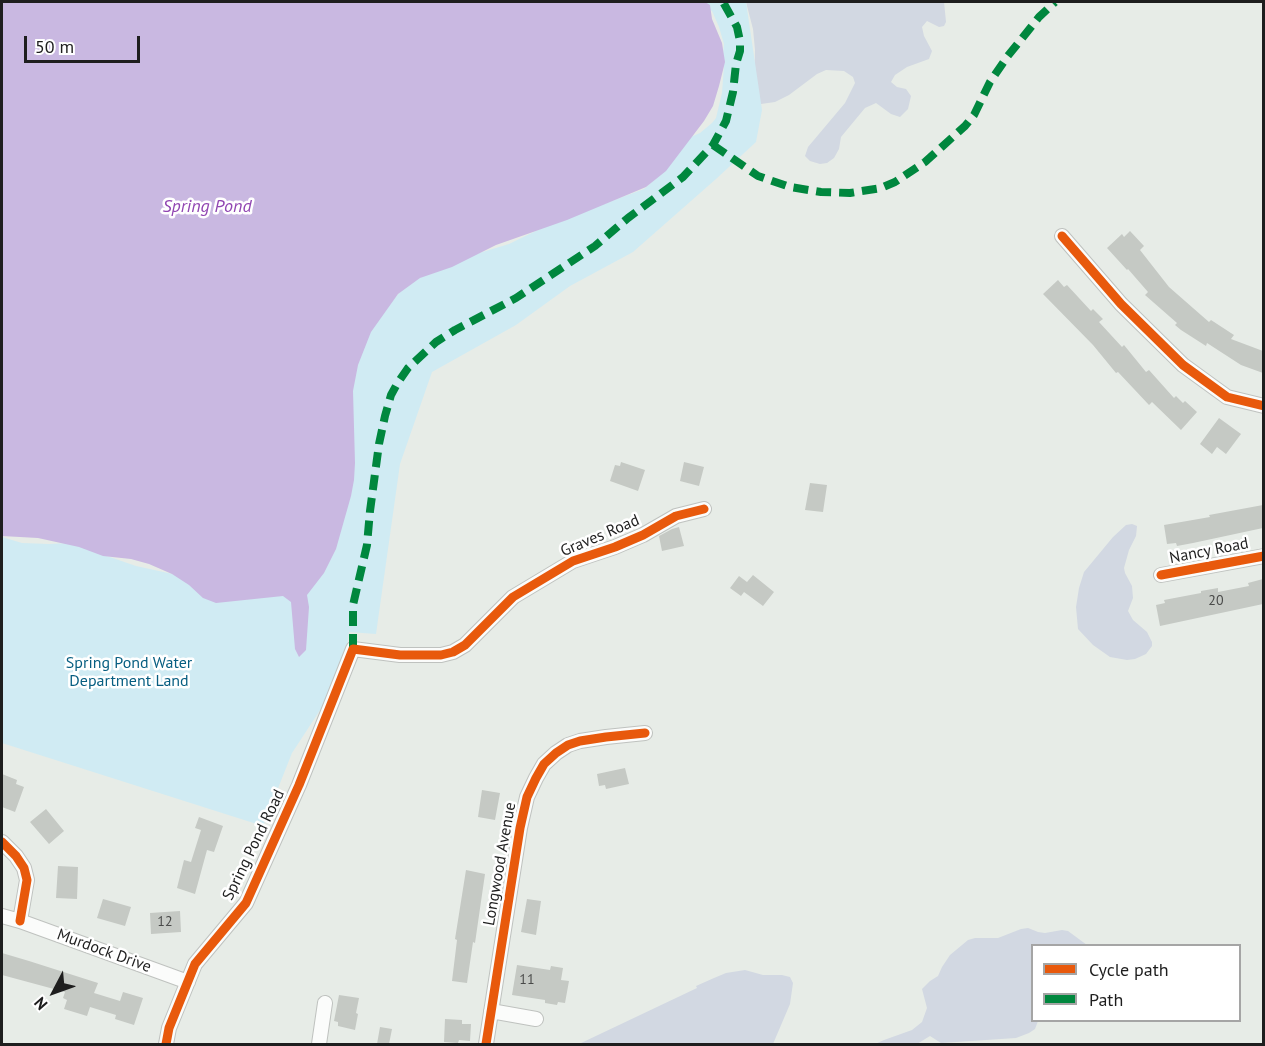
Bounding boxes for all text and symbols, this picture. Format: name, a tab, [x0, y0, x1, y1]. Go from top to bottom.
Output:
scale bar	[27, 24, 142, 62]
text: 50 m	[35, 35, 74, 58]
water label: Spring Pond	[162, 196, 252, 218]
street label: Graves Road	[558, 511, 642, 561]
street label: Nancy Road	[1168, 534, 1250, 568]
house number: 20	[1208, 593, 1224, 609]
park label: Spring Pond Water Department Land	[66, 653, 192, 691]
street label: Spring Pond Road	[219, 786, 289, 904]
street label: Longwood Avenue	[480, 801, 520, 927]
house number: 12	[157, 914, 173, 930]
street label: Murdock Drive	[54, 925, 154, 977]
legend	[1031, 944, 1241, 1022]
text: Cycle path	[1089, 958, 1169, 981]
north arrow	[24, 962, 84, 1022]
house number: 11	[519, 972, 535, 988]
text: Path	[1089, 988, 1123, 1011]
text: N	[29, 993, 51, 1014]

